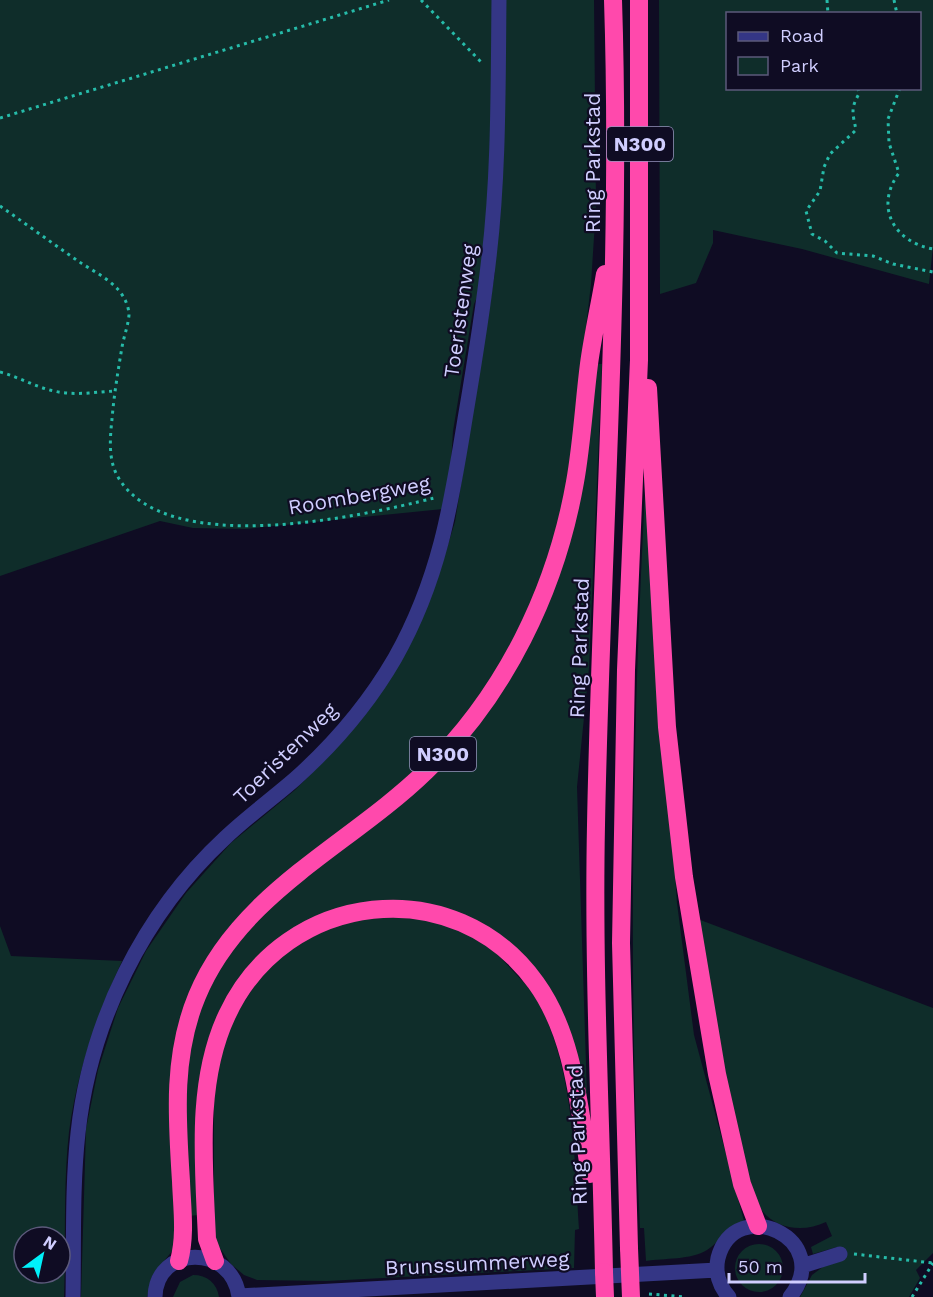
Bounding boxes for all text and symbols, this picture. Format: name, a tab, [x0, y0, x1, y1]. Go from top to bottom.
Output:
legend	[726, 12, 921, 90]
text: Road	[780, 25, 824, 46]
text: Park	[780, 55, 819, 76]
street label: Ring Parkstad	[580, 93, 605, 233]
road number: N300	[607, 127, 673, 161]
street label: Toeristenweg	[438, 242, 482, 379]
street label: Roombergweg	[286, 470, 433, 520]
street label: Ring Parkstad	[564, 577, 594, 719]
street label: Toeristenweg	[228, 697, 343, 809]
road number: N300	[410, 737, 476, 771]
street label: Ring Parkstad	[562, 1064, 592, 1206]
north arrow	[12, 1225, 72, 1285]
text: N	[40, 1232, 60, 1254]
street label: Brunssummerweg	[384, 1246, 571, 1280]
scale bar	[729, 1246, 866, 1284]
text: 50 m	[738, 1256, 783, 1277]

